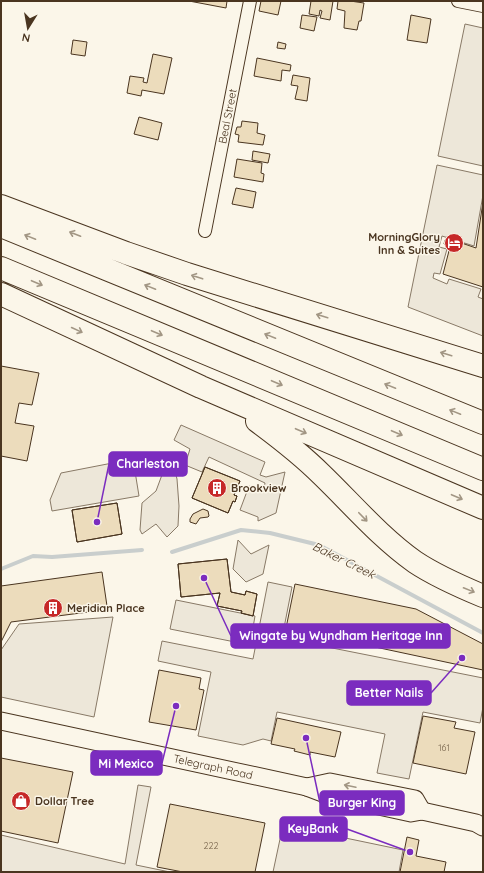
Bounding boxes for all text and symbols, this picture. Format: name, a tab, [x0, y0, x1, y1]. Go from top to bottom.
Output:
north arrow	[8, 8, 48, 48]
text: N	[21, 30, 31, 45]
street label: Beal Street	[215, 87, 240, 145]
one-way arrow	[69, 229, 81, 237]
place label: MorningGlory Inn & Suites	[368, 230, 440, 257]
hotel icon: MorningGlory Inn & Suites	[443, 232, 465, 254]
one-way arrow	[24, 233, 36, 241]
one-way arrow	[191, 273, 204, 280]
one-way arrow	[31, 280, 43, 287]
one-way arrow	[144, 283, 156, 290]
one-way arrow	[315, 312, 328, 319]
one-way arrow	[71, 327, 83, 334]
one-way arrow	[151, 330, 163, 337]
one-way arrow	[264, 332, 276, 340]
one-way arrow	[440, 350, 452, 358]
one-way arrow	[271, 380, 283, 387]
one-way arrow	[385, 382, 397, 389]
one-way arrow	[449, 408, 461, 416]
one-way arrow	[295, 428, 307, 435]
one-way arrow	[391, 429, 403, 437]
callout: Charleston	[109, 452, 187, 476]
text: Charleston	[117, 456, 179, 471]
building icon: Brookview	[206, 477, 228, 499]
place label: Brookview	[231, 481, 287, 495]
one-way arrow	[450, 494, 462, 501]
one-way arrow	[358, 512, 368, 522]
water label: Baker Creek	[310, 538, 379, 582]
one-way arrow	[463, 587, 475, 595]
building icon: Meridian Place	[42, 597, 64, 619]
place label: Meridian Place	[67, 601, 145, 615]
callout: Wingate by Wyndham Heritage Inn	[231, 624, 450, 648]
text: Wingate by Wyndham Heritage Inn	[239, 628, 443, 643]
callout: Better Nails	[347, 681, 431, 705]
text: Better Nails	[355, 685, 423, 700]
house number: 161	[438, 742, 450, 753]
callout: Mi Mexico	[91, 751, 162, 775]
street label: Telegraph Road	[172, 751, 254, 782]
text: Mi Mexico	[98, 756, 154, 771]
one-way arrow	[343, 781, 356, 789]
shop icon: Dollar Tree	[10, 790, 32, 812]
callout: Burger King	[320, 791, 404, 815]
place label: Dollar Tree	[35, 794, 95, 808]
text: Burger King	[328, 795, 396, 810]
callout: KeyBank	[280, 817, 347, 841]
text: KeyBank	[287, 821, 339, 836]
house number: 222	[204, 840, 218, 851]

